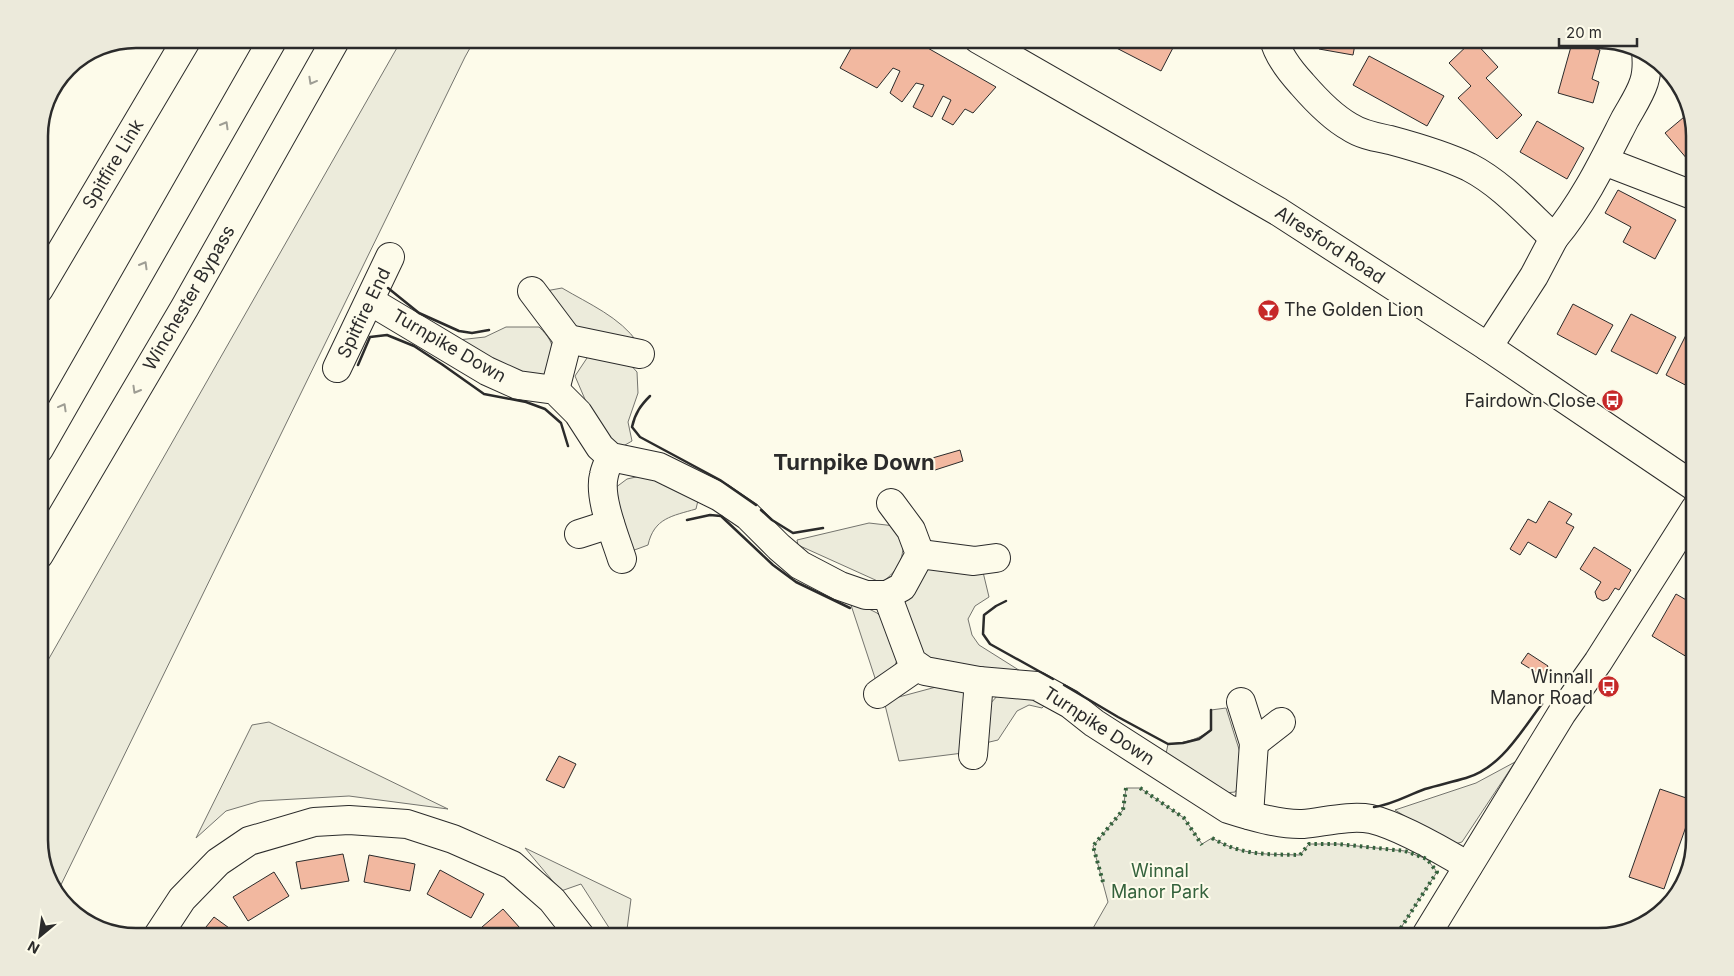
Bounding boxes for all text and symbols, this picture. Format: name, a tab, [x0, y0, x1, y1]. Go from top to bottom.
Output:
scale bar	[1559, 15, 1636, 47]
text: 20 m	[1566, 23, 1602, 42]
one-way arrow	[308, 76, 318, 85]
street label: Spitfire Link	[78, 115, 148, 212]
one-way arrow	[218, 121, 228, 130]
street label: Alresford Road	[1272, 201, 1389, 288]
street label: Winchester Bypass	[138, 222, 239, 374]
one-way arrow	[137, 262, 147, 271]
street label: Spitfire End	[333, 264, 394, 361]
bar icon: The Golden Lion	[1256, 298, 1280, 322]
place label: The Golden Lion	[1284, 299, 1424, 320]
street label: Turnpike Down	[389, 305, 510, 387]
one-way arrow	[133, 384, 143, 393]
bus stop icon: Fairdown Close	[1600, 389, 1624, 413]
place label: Fairdown Close	[1465, 390, 1596, 411]
one-way arrow	[57, 403, 67, 412]
district label: Turnpike Down	[773, 449, 935, 475]
place label: Winnall Manor Road	[1490, 666, 1593, 708]
bus stop icon: Winnall Manor Road	[1597, 675, 1621, 699]
street label: Turnpike Down	[1040, 682, 1159, 769]
park label: Winnal Manor Park	[1111, 860, 1209, 902]
north arrow	[15, 911, 65, 961]
text: N	[25, 938, 42, 958]

